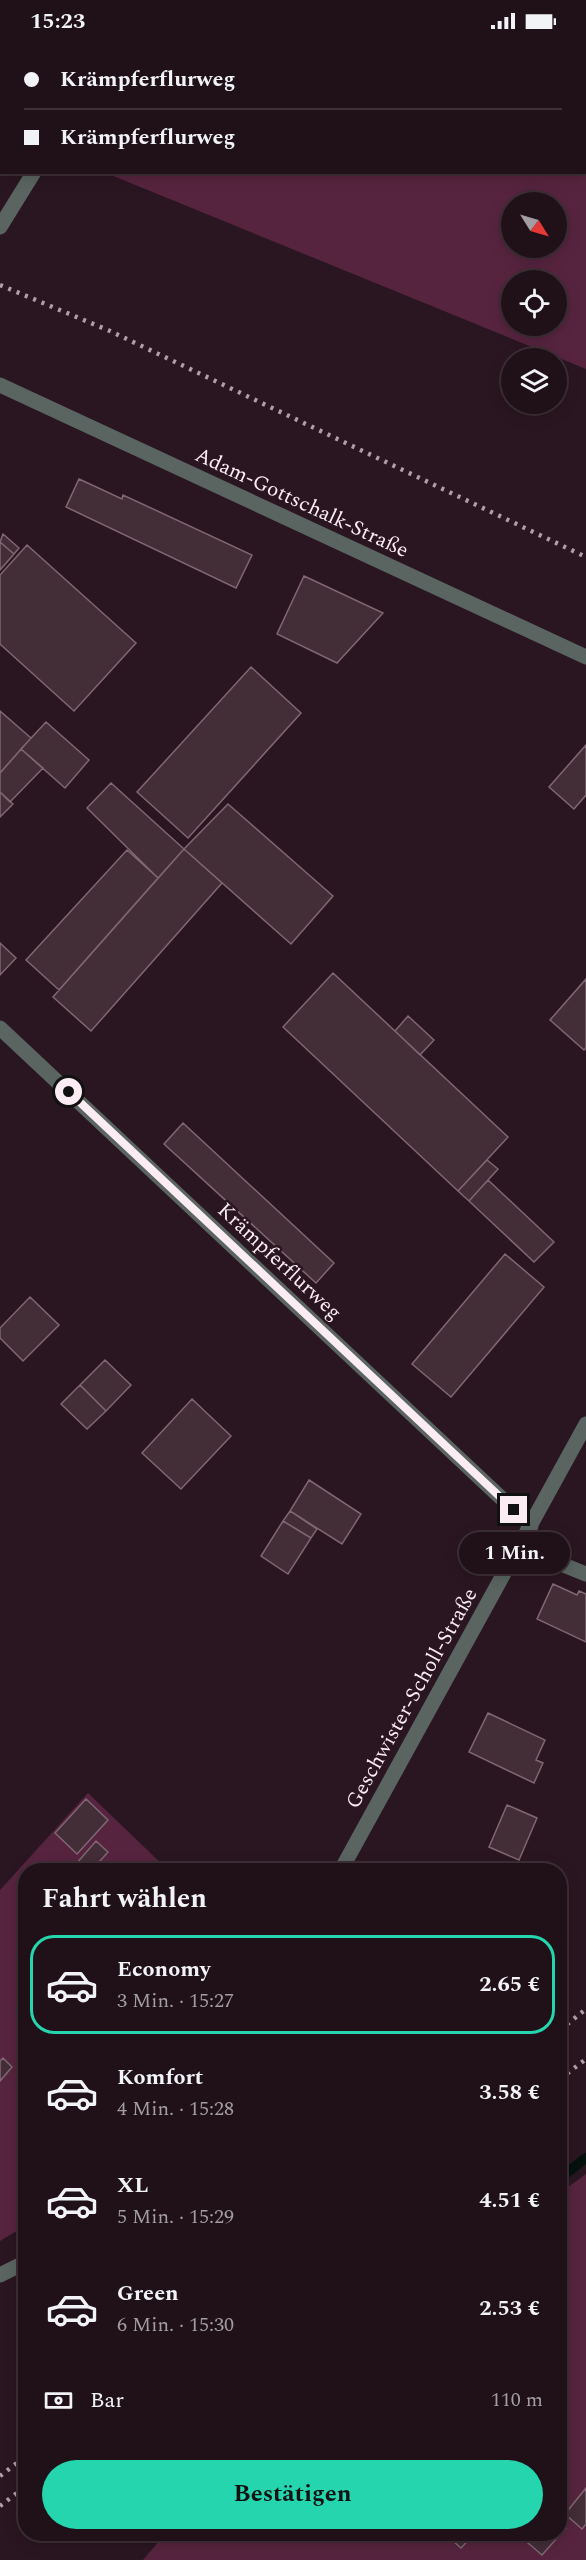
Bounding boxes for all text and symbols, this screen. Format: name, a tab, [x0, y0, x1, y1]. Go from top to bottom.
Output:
text: 15:23	[30, 5, 85, 38]
text: Krämpferflurweg	[60, 63, 235, 96]
text: Krämpferflurweg	[60, 121, 235, 154]
north arrow	[501, 192, 567, 258]
map controls	[501, 192, 567, 414]
button: locate	[501, 270, 567, 336]
button: layers	[501, 348, 567, 414]
street label: Adam-Gottschalk-Straße	[189, 439, 414, 567]
route start	[55, 1078, 82, 1105]
street label: Krämpferflurweg	[210, 1195, 349, 1328]
route end	[500, 1496, 527, 1523]
callout: 1 Min.	[458, 1531, 570, 1573]
text: 1 Min.	[484, 1538, 545, 1568]
street label: Geschwister-Scholl-Straße	[338, 1582, 486, 1815]
text: Fahrt wählen	[42, 1878, 207, 1920]
text: Economy	[117, 1953, 210, 1986]
icon: car	[45, 1958, 99, 2012]
text: 2.65 €	[479, 1968, 540, 2001]
text: 3 Min. · 15:27	[117, 1986, 234, 2016]
text: Komfort	[117, 2061, 203, 2094]
icon: car	[45, 2066, 99, 2120]
text: 3.58 €	[479, 2076, 540, 2109]
text: 4 Min. · 15:28	[117, 2094, 234, 2124]
text: XL	[117, 2169, 148, 2202]
icon: car	[45, 2174, 99, 2228]
text: 4.51 €	[479, 2184, 540, 2217]
text: 5 Min. · 15:29	[117, 2202, 234, 2232]
text: Green	[117, 2277, 179, 2310]
icon: car	[45, 2282, 99, 2336]
text: 2.53 €	[479, 2292, 540, 2325]
text: 6 Min. · 15:30	[117, 2310, 234, 2340]
icon: cash	[42, 2384, 75, 2417]
text: Bar	[90, 2384, 124, 2417]
text: 110 m	[491, 2385, 543, 2415]
button: Bestätigen	[42, 2460, 543, 2529]

